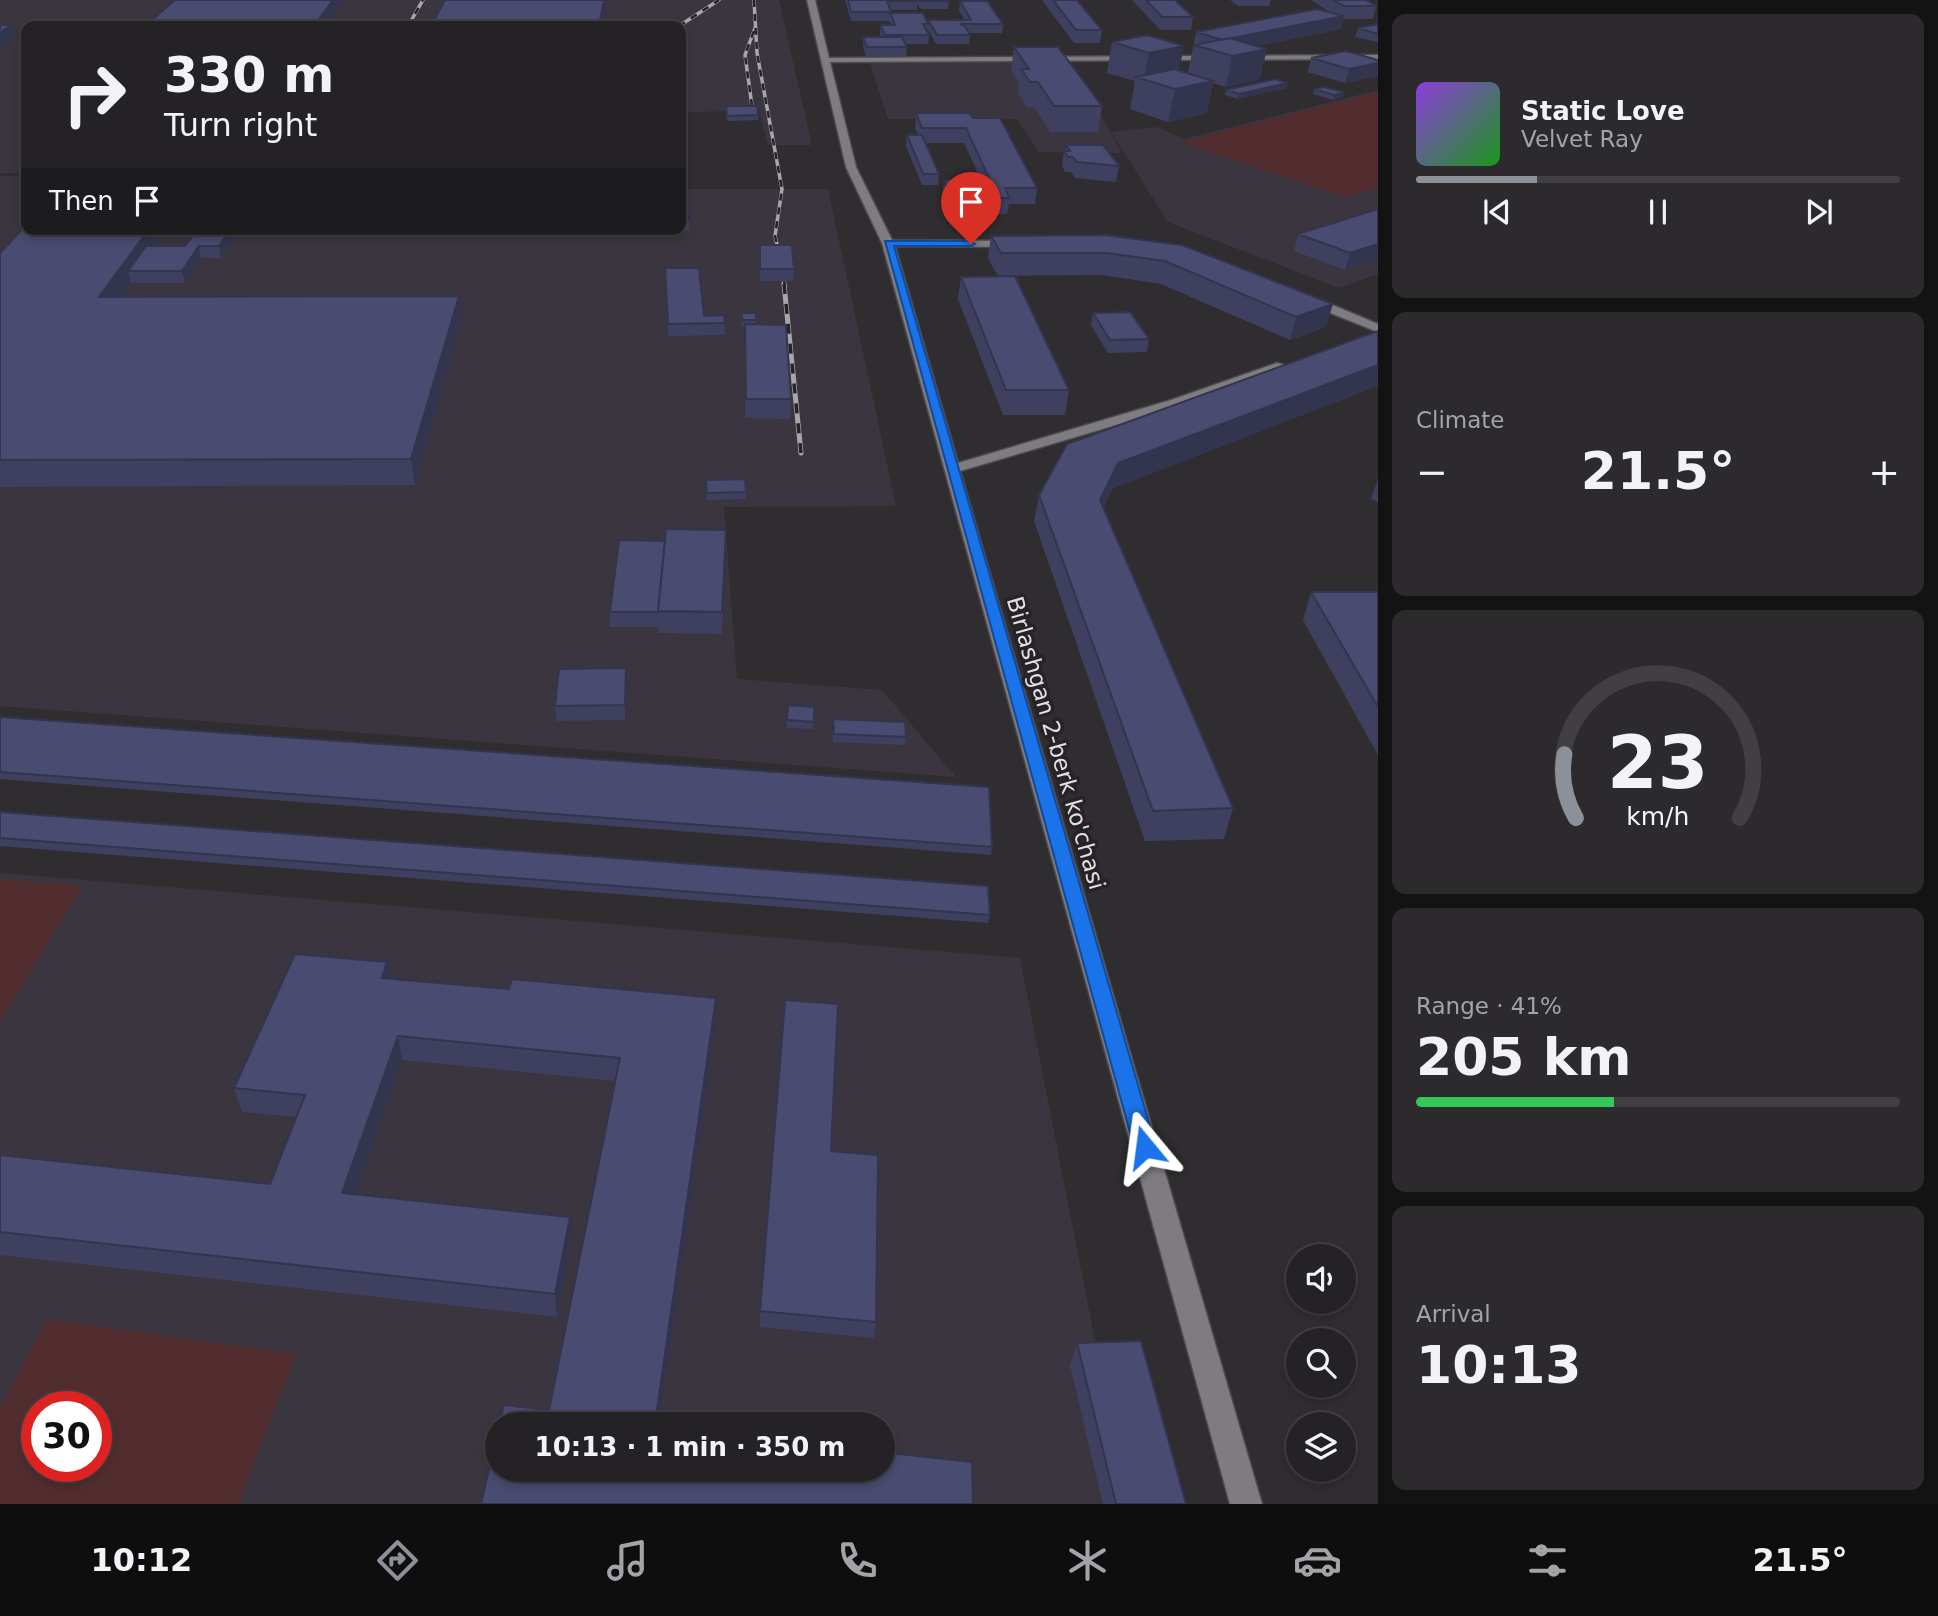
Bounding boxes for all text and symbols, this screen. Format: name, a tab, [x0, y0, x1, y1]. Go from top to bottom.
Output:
text: 330 m	[164, 47, 334, 104]
icon: right	[49, 49, 140, 140]
text: Static Love	[1521, 96, 1685, 126]
text: Turn right	[164, 106, 317, 144]
text: Velvet Ray	[1521, 126, 1643, 152]
pin	[941, 172, 1001, 244]
icon: arrive	[128, 182, 166, 220]
icon: arrive	[952, 183, 990, 221]
text: Then	[49, 186, 114, 216]
icon: previous	[1478, 193, 1516, 231]
icon: pause	[1639, 193, 1677, 231]
icon: next	[1800, 193, 1838, 231]
text: Climate	[1416, 407, 1505, 433]
text: 21.5°	[1581, 441, 1735, 501]
text: −	[1416, 450, 1448, 494]
text: +	[1868, 450, 1900, 494]
street label: Birlashgan 2-berk ko'chasi	[1002, 593, 1110, 893]
text: 23	[1607, 720, 1709, 805]
text: km/h	[1626, 802, 1690, 831]
text: Range · 41%	[1416, 993, 1562, 1019]
text: 205 km	[1416, 1027, 1631, 1087]
position arrow	[1108, 1110, 1182, 1184]
map controls	[1286, 1244, 1356, 1482]
button: sound	[1286, 1244, 1356, 1314]
text: Arrival	[1416, 1301, 1491, 1327]
button: search	[1286, 1328, 1356, 1398]
text: 10:13	[1416, 1335, 1582, 1395]
speed limit sign: 30	[21, 1391, 112, 1482]
button: layers	[1286, 1412, 1356, 1482]
text: 10:13 · 1 min · 350 m	[535, 1432, 845, 1462]
icon: directions	[373, 1536, 422, 1585]
icon: music	[603, 1536, 652, 1585]
icon: phone	[833, 1536, 882, 1585]
icon: climate	[1063, 1536, 1112, 1585]
icon: car	[1293, 1536, 1342, 1585]
icon: filters	[1523, 1536, 1572, 1585]
text: 10:12	[90, 1541, 192, 1579]
text: 21.5°	[1753, 1541, 1847, 1579]

